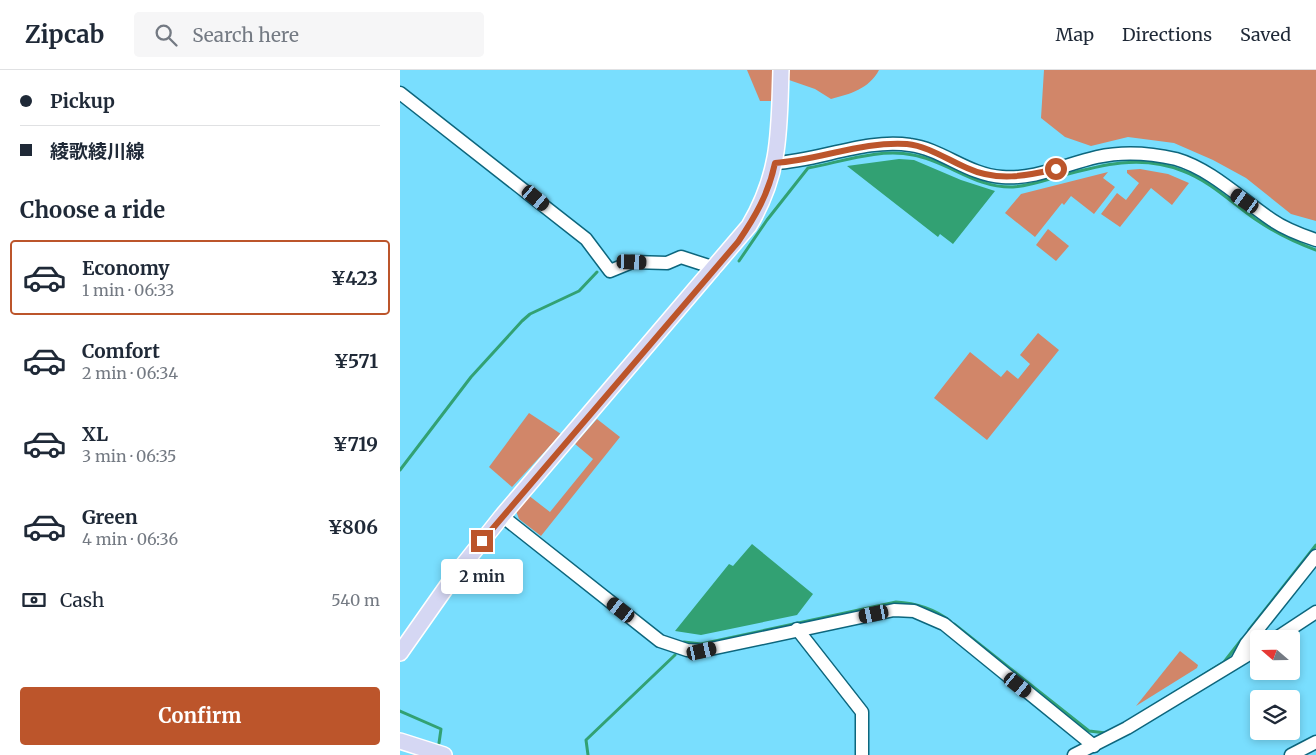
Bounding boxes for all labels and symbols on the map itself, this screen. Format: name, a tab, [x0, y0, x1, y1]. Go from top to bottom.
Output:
route start	[1045, 158, 1067, 180]
car	[519, 183, 552, 213]
car	[1228, 186, 1261, 216]
car	[616, 254, 647, 270]
route end	[471, 530, 493, 552]
callout: 2 min	[441, 558, 523, 594]
car	[604, 595, 637, 625]
car	[857, 604, 890, 624]
north arrow	[1250, 630, 1300, 680]
car	[685, 640, 718, 662]
car	[1001, 670, 1034, 700]

